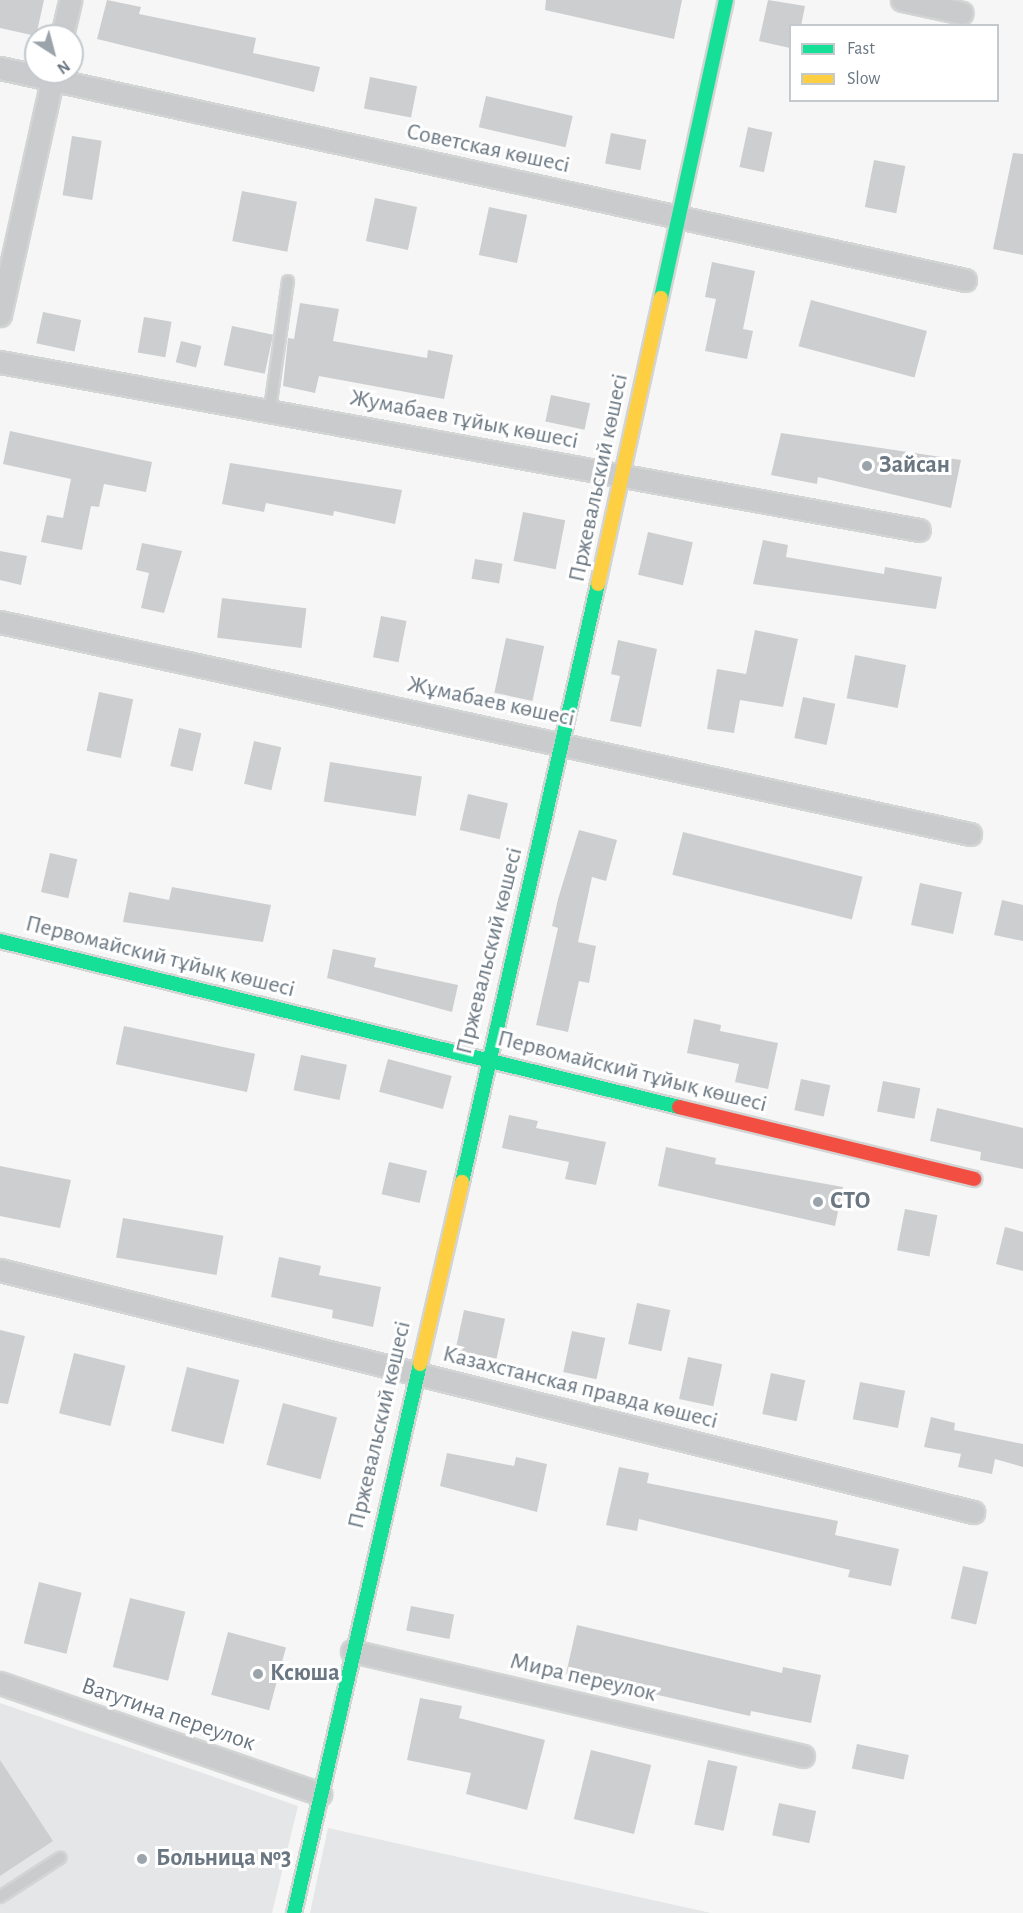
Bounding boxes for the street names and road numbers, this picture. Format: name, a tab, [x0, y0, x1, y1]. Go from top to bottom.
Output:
street label: Советская көшесі	[404, 118, 572, 180]
street label: Пржевальский көшесі	[563, 371, 635, 585]
street label: Жумабаев тұйық көшесі	[347, 384, 581, 456]
street label: Жұмабаев көшесі	[405, 670, 577, 734]
street label: Пржевальский көшесі	[450, 844, 530, 1058]
street label: Первомайский тұйық көшесі	[22, 910, 298, 1004]
street label: Первомайский тұйық көшесі	[494, 1025, 770, 1119]
street label: Пржевальский көшесі	[342, 1318, 418, 1532]
street label: Казахстанская правда көшесі	[439, 1340, 721, 1436]
street label: Мира переулок	[507, 1647, 659, 1709]
street label: Ватутина переулок	[77, 1672, 259, 1758]

